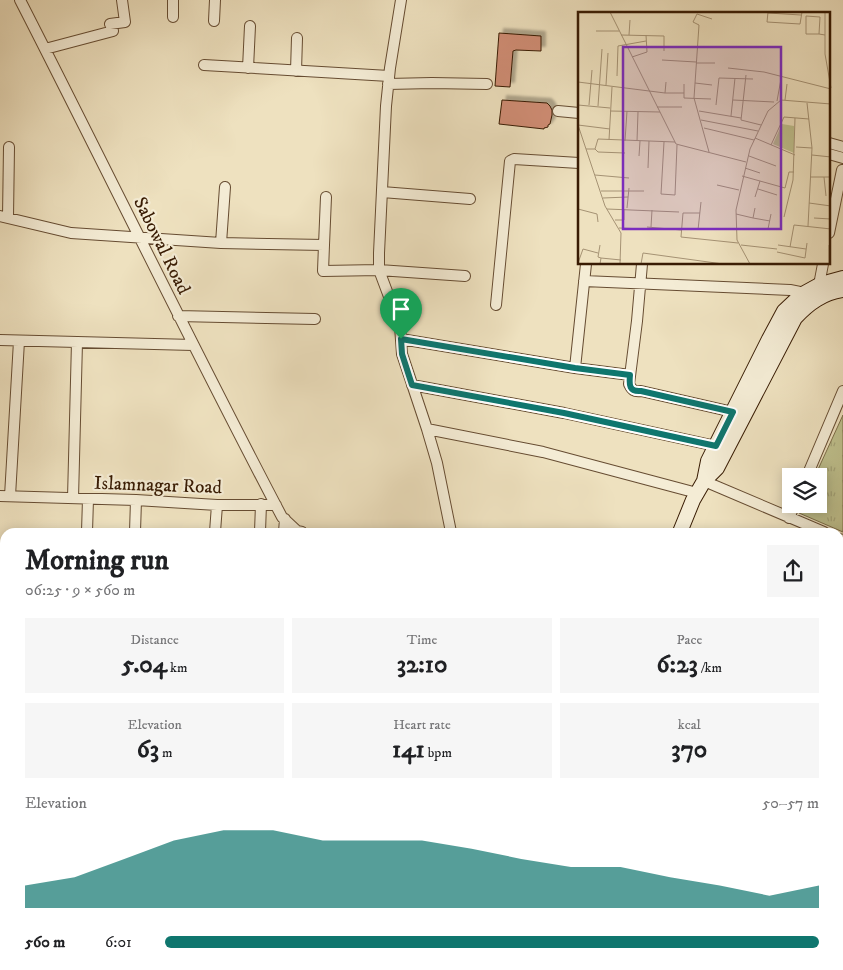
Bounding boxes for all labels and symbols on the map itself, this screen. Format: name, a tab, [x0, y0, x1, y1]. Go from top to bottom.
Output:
inset map	[578, 12, 830, 265]
street label: Sabowal Road	[128, 193, 195, 299]
pin	[380, 288, 422, 339]
street label: Islamnagar Road	[94, 472, 223, 499]

